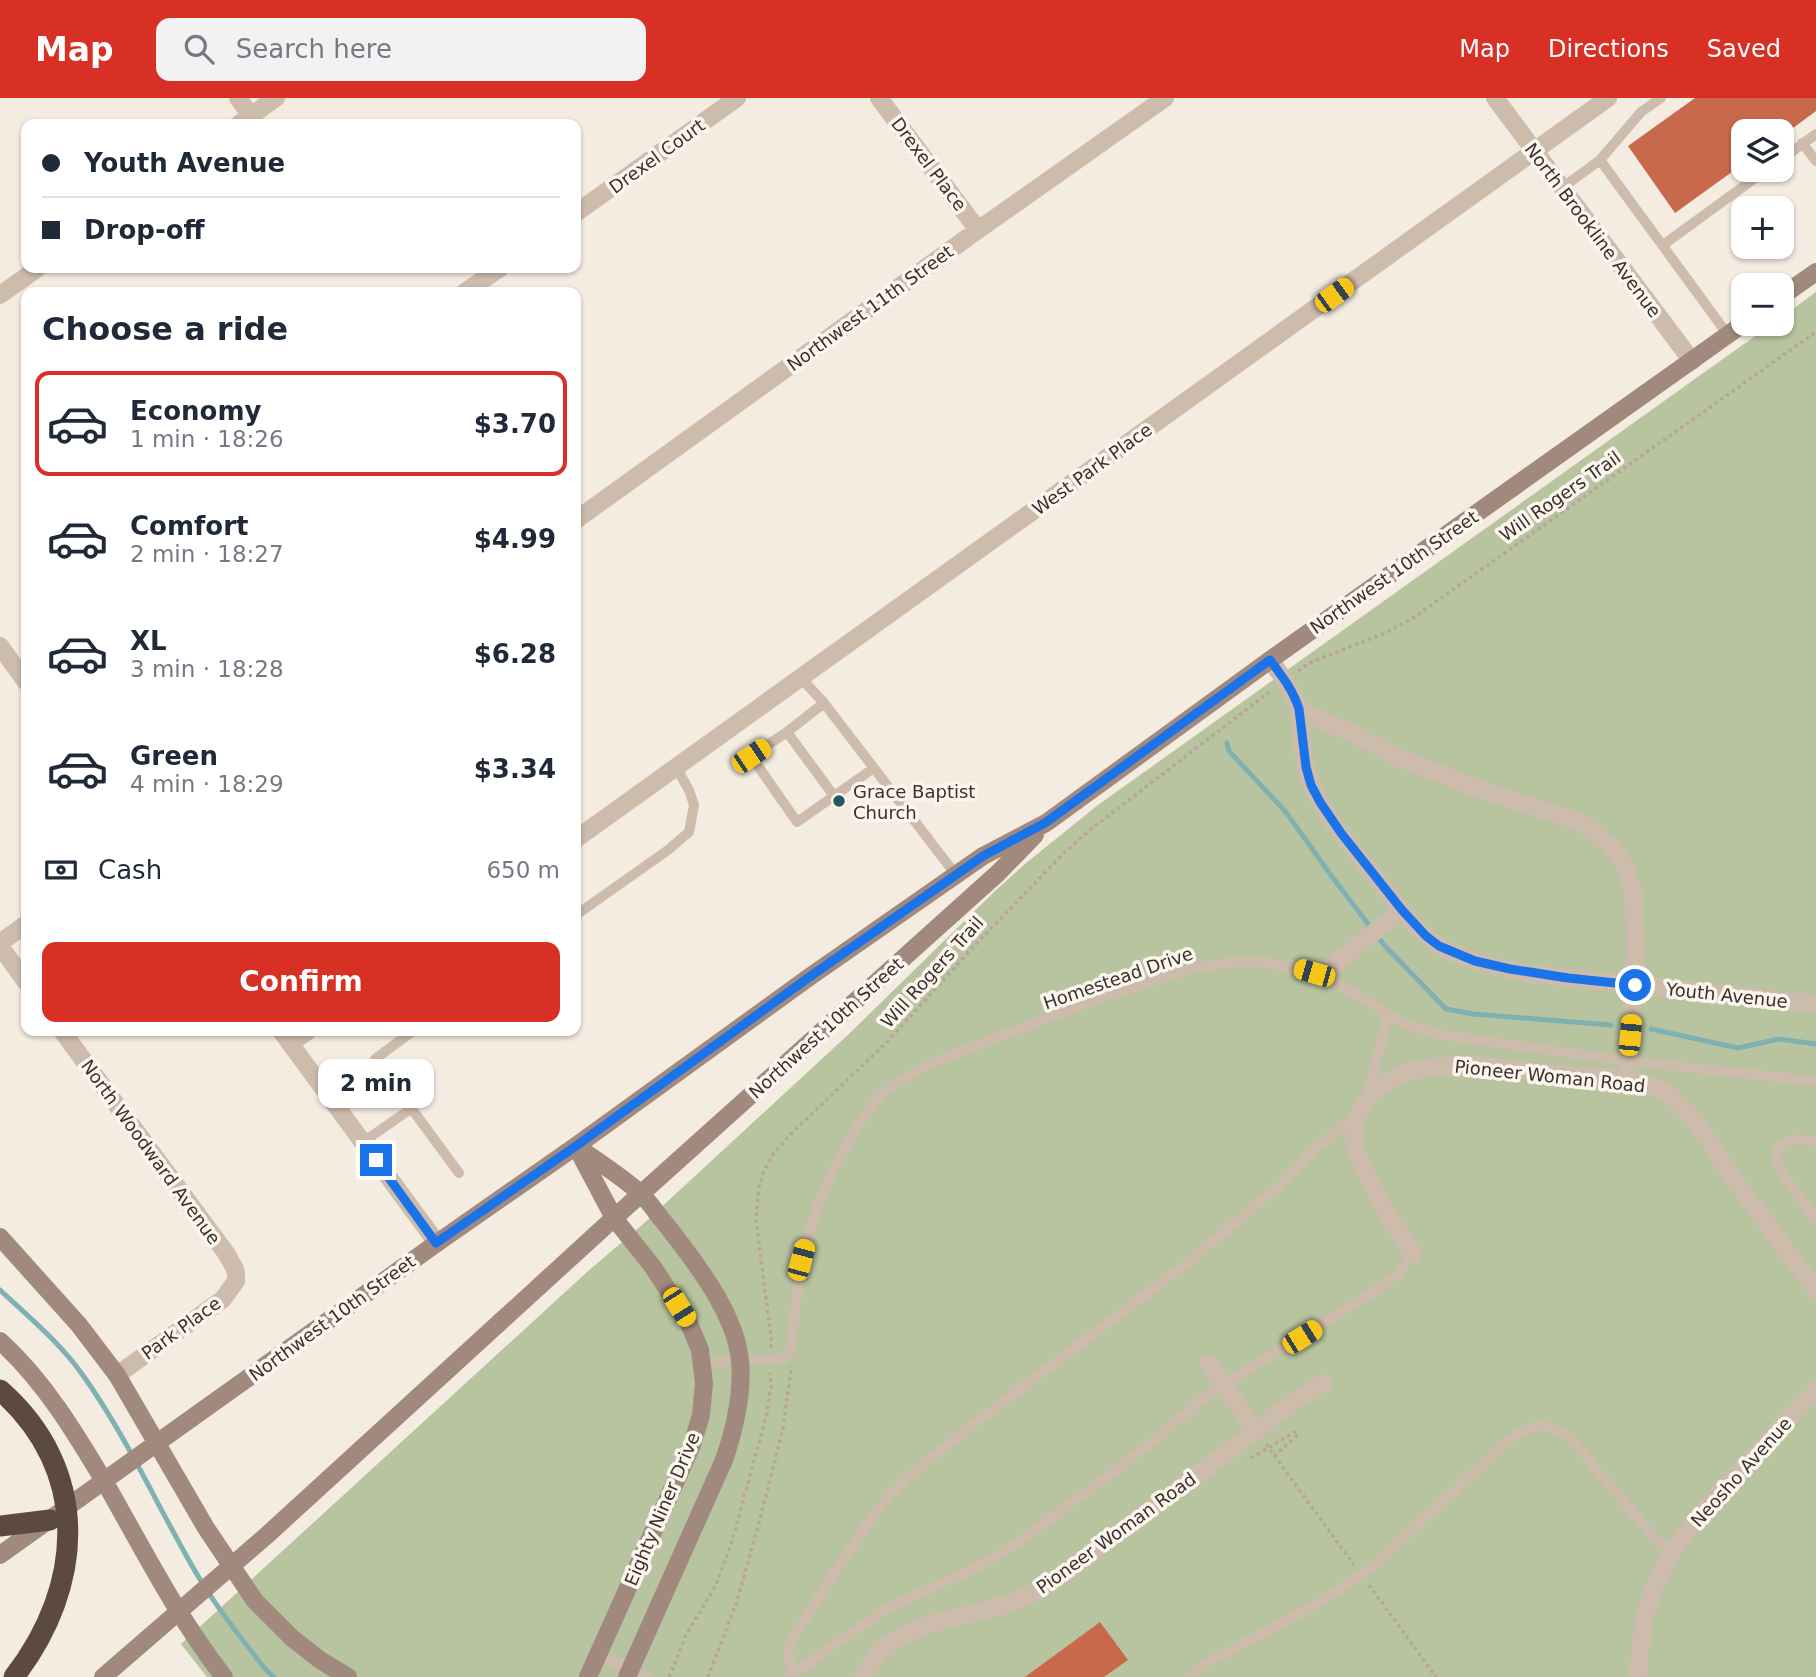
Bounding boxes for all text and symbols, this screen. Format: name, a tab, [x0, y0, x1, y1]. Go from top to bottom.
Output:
search box	[156, 18, 646, 81]
text: Map	[35, 30, 114, 69]
icon: search	[180, 30, 218, 68]
text: Search here	[236, 34, 392, 64]
text: Map	[1459, 35, 1510, 63]
text: Directions	[1548, 35, 1669, 63]
text: Saved	[1707, 35, 1781, 63]
street label: Drexel Place	[887, 113, 971, 215]
street label: Drexel Court	[605, 114, 709, 198]
map controls	[1731, 119, 1794, 336]
button: layers	[1731, 119, 1794, 182]
street label: North Brookline Avenue	[1521, 139, 1665, 321]
text: Youth Avenue	[84, 148, 285, 178]
button: +	[1731, 196, 1794, 259]
text: Drop-off	[84, 215, 205, 245]
street label: Northwest 11th Street	[783, 241, 957, 375]
button: −	[1731, 273, 1794, 336]
car	[1311, 274, 1358, 316]
text: Choose a ride	[42, 310, 288, 348]
icon: car	[46, 392, 109, 455]
text: Economy	[130, 396, 261, 426]
text: $3.70	[474, 409, 556, 439]
street label: West Park Place	[1028, 419, 1156, 519]
text: 1 min · 18:26	[130, 426, 284, 452]
street label: Will Rogers Trail	[1496, 446, 1624, 546]
street label: Northwest 10th Street	[1306, 506, 1482, 638]
icon: car	[46, 507, 109, 570]
text: Comfort	[130, 511, 248, 541]
text: $4.99	[474, 524, 556, 554]
text: 2 min · 18:27	[130, 541, 284, 567]
icon: car	[46, 622, 109, 685]
text: XL	[130, 626, 167, 656]
text: $6.28	[474, 639, 556, 669]
text: 3 min · 18:28	[130, 656, 284, 682]
car	[728, 736, 775, 776]
icon: car	[46, 737, 109, 800]
text: Green	[130, 741, 218, 771]
text: $3.34	[474, 754, 556, 784]
text: 4 min · 18:29	[130, 771, 284, 797]
place label: Grace Baptist Church	[853, 781, 975, 823]
marker: Grace Baptist Church	[831, 793, 847, 809]
icon: cash	[42, 851, 80, 889]
text: Cash	[98, 855, 162, 885]
text: 650 m	[486, 857, 560, 883]
street label: Will Rogers Trail	[876, 912, 988, 1032]
button: Confirm	[42, 942, 560, 1022]
street label: Homestead Drive	[1040, 943, 1196, 1013]
street label: Northwest 10th Street	[745, 953, 907, 1103]
car	[1291, 957, 1338, 989]
route start	[1619, 969, 1651, 1001]
street label: Youth Avenue	[1664, 978, 1789, 1012]
car	[1618, 1013, 1643, 1057]
street label: North Woodward Avenue	[77, 1056, 225, 1248]
street label: Pioneer Woman Road	[1454, 1056, 1646, 1096]
callout: 2 min	[318, 1058, 434, 1108]
text: 2 min	[340, 1070, 412, 1096]
route end	[360, 1144, 392, 1176]
car	[786, 1237, 817, 1283]
street label: Northwest 10th Street	[245, 1251, 419, 1385]
car	[659, 1284, 700, 1330]
street label: Park Place	[137, 1292, 225, 1364]
car	[1279, 1317, 1326, 1357]
street label: Neosho Avenue	[1686, 1413, 1796, 1531]
street label: Eighty Niner Drive	[620, 1429, 704, 1589]
street label: Pioneer Woman Road	[1032, 1468, 1200, 1598]

